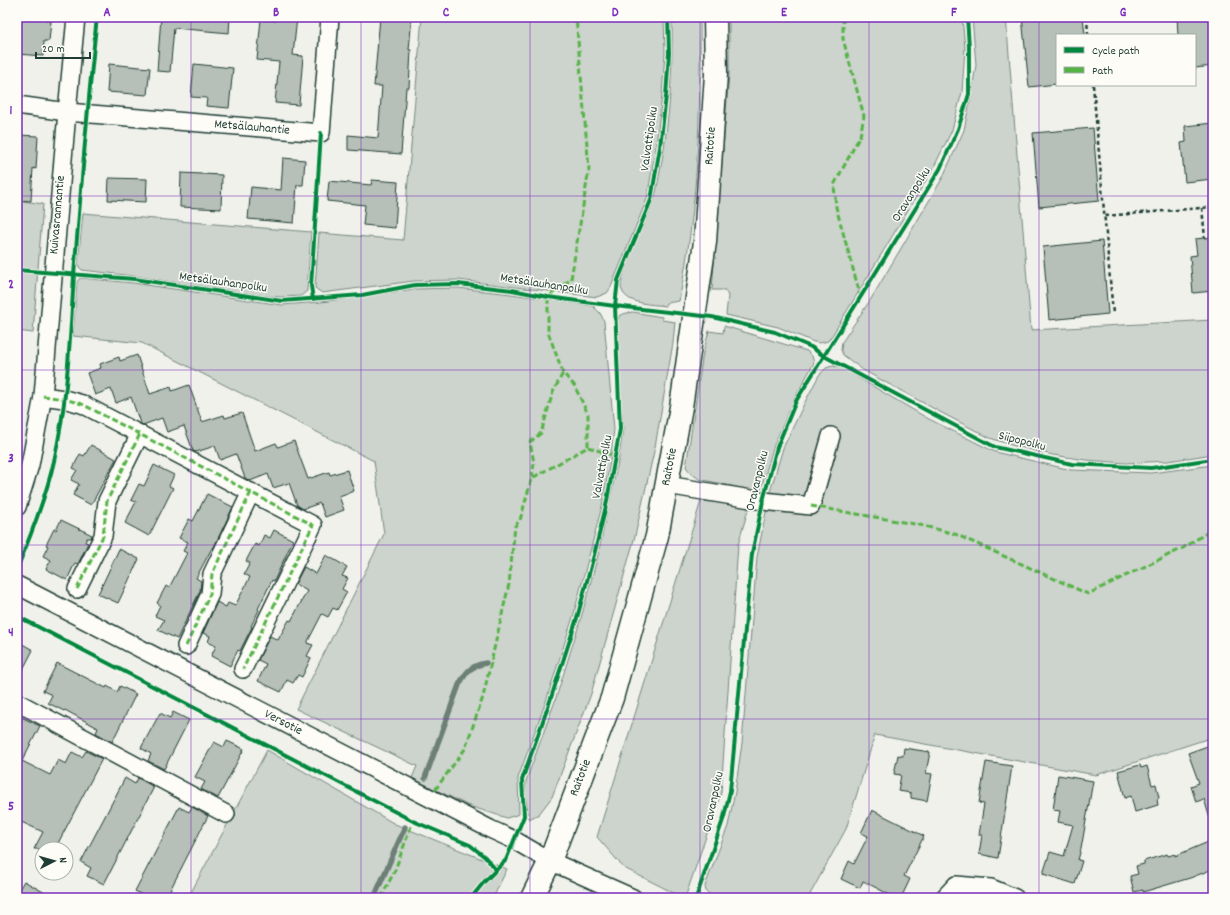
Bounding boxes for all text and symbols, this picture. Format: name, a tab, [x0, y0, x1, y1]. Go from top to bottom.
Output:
text: A	[103, 4, 111, 23]
text: B	[273, 4, 279, 23]
text: C	[443, 4, 450, 23]
text: D	[612, 4, 619, 23]
text: E	[781, 4, 788, 23]
text: F	[951, 4, 957, 23]
text: G	[1120, 4, 1127, 23]
scale bar	[36, 34, 90, 60]
legend	[1056, 34, 1196, 86]
text: 20 m	[42, 41, 65, 58]
text: Cycle path	[1092, 43, 1140, 60]
text: Path	[1092, 63, 1113, 80]
text: 1	[10, 102, 13, 121]
street label: Valvattipolku	[636, 106, 664, 172]
street label: Metsälauhantie	[213, 115, 291, 141]
street label: Raitotie	[700, 126, 722, 166]
street label: Oravanpolku	[888, 164, 936, 226]
street label: Kuivasrannantie	[45, 175, 71, 255]
street label: Metsälauhanpolku	[178, 267, 268, 299]
street label: Metsälauhanpolku	[499, 269, 589, 301]
text: 2	[8, 276, 14, 295]
street label: Siipopolku	[996, 427, 1048, 457]
street label: Valvattipolku	[587, 433, 619, 501]
street label: Raitotie	[657, 446, 683, 488]
street label: Oravanpolku	[741, 449, 775, 513]
text: 3	[8, 450, 14, 469]
text: 4	[8, 624, 14, 643]
street label: Versotie	[260, 705, 306, 741]
street label: Raitotie	[565, 756, 597, 799]
street label: Oravanpolku	[698, 770, 730, 834]
text: 5	[8, 798, 14, 817]
north arrow	[34, 841, 74, 881]
text: N	[54, 857, 70, 864]

